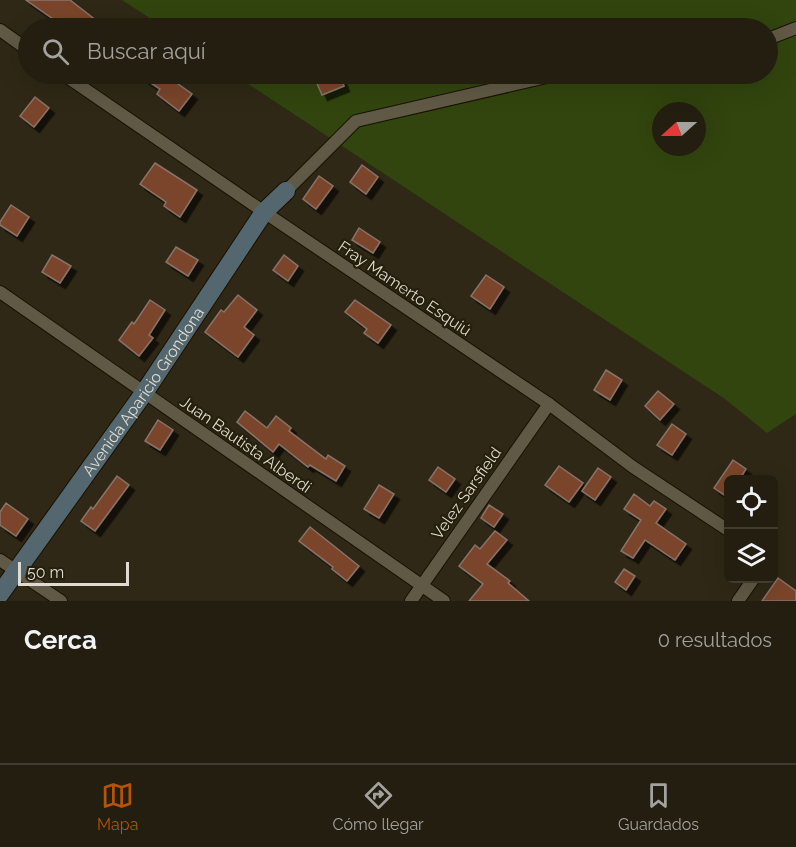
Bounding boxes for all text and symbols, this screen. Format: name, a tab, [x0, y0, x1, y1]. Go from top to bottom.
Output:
search box	[18, 18, 778, 84]
icon: search	[39, 35, 72, 68]
text: Buscar aquí	[87, 38, 206, 64]
north arrow	[652, 102, 706, 156]
street label: Fray Mamerto Esquiú	[335, 237, 475, 340]
street label: Avenida Aparicio Grondona	[79, 304, 208, 480]
street label: Juan Bautista Alberdi	[177, 392, 315, 497]
street label: Velez Sarsfield	[428, 443, 505, 543]
map controls	[724, 475, 778, 583]
button: locate	[724, 475, 778, 529]
button: layers	[724, 529, 778, 583]
scale bar	[18, 559, 129, 586]
text: 50 m	[27, 563, 64, 582]
text: Cerca	[24, 625, 97, 655]
text: 0 resultados	[658, 628, 772, 652]
tab: Mapa	[97, 779, 138, 834]
tab: Cómo llegar	[333, 779, 424, 834]
tab: Guardados	[618, 779, 699, 834]

